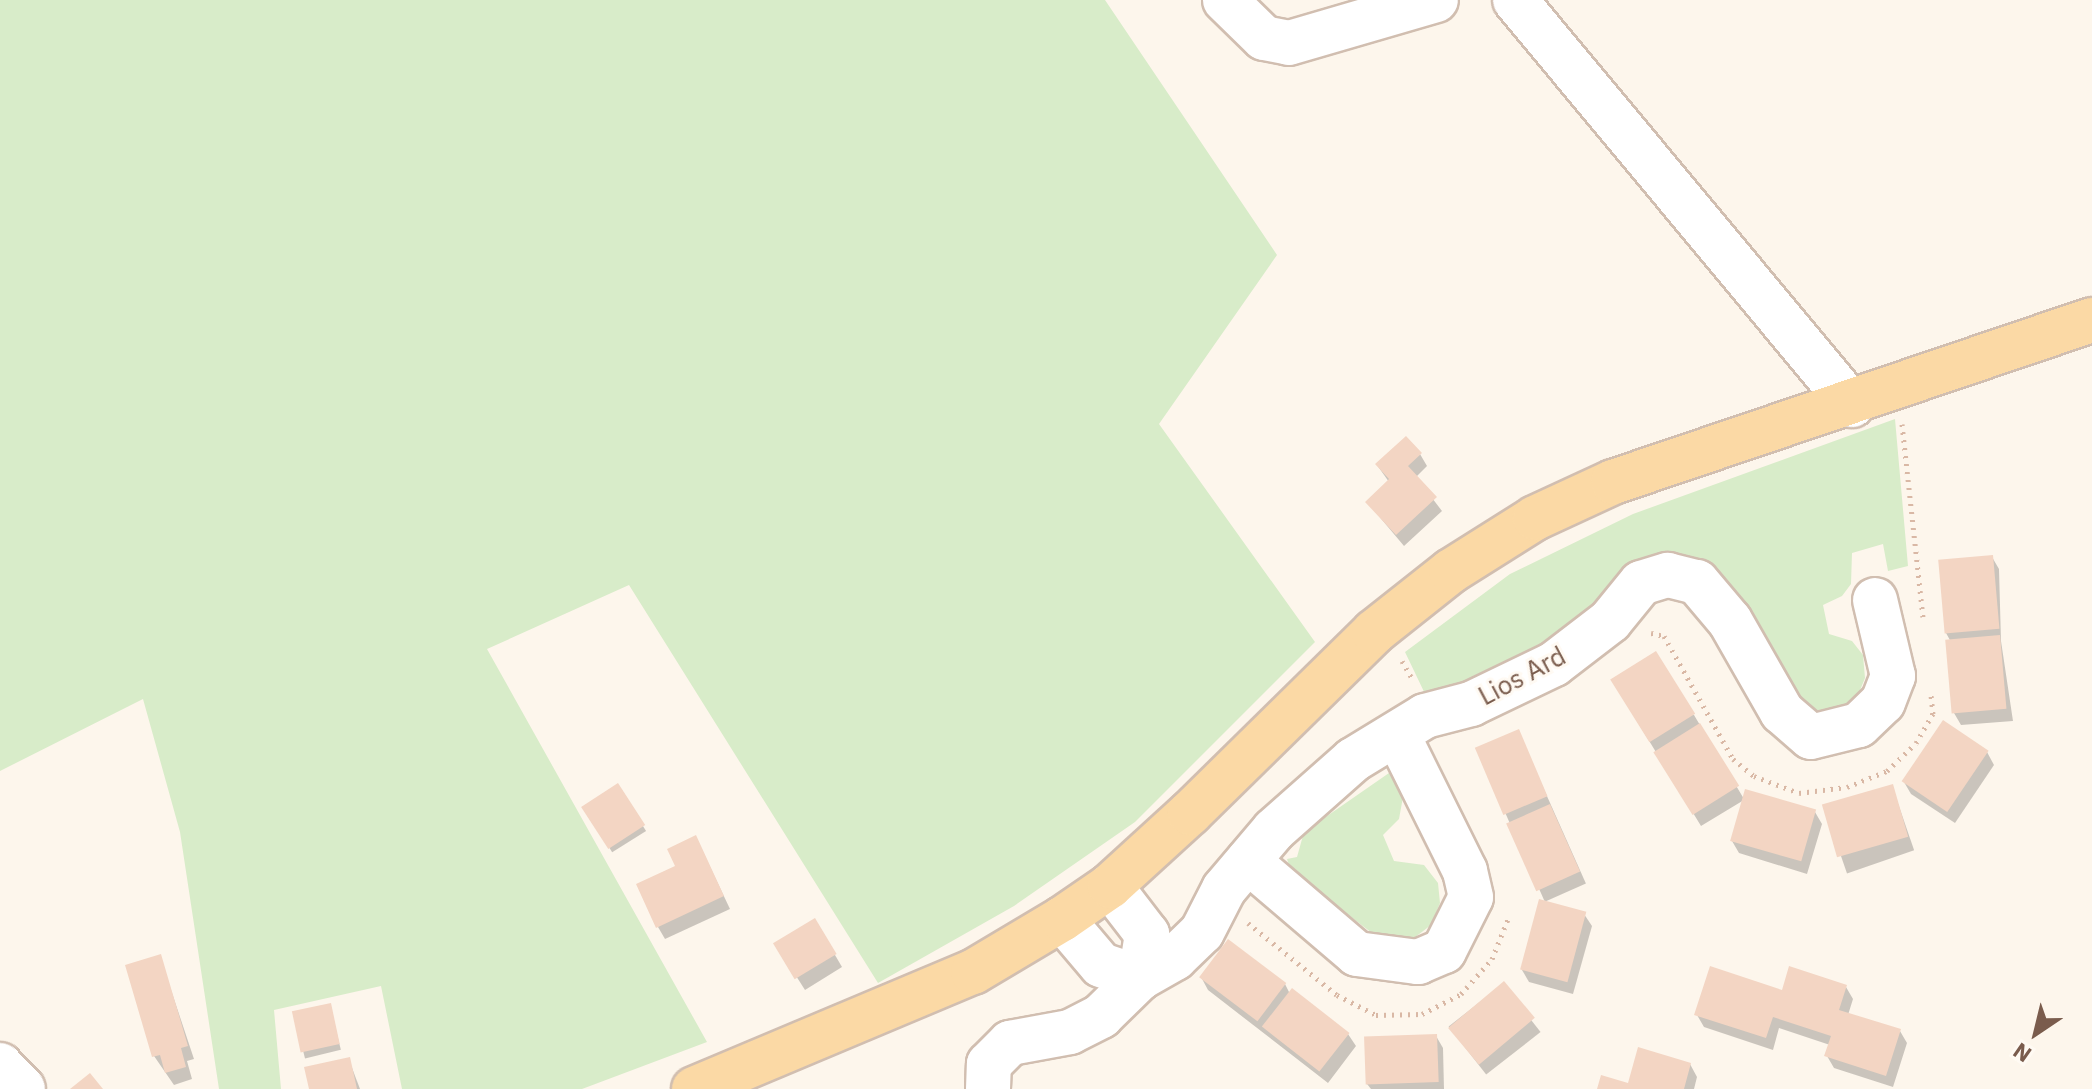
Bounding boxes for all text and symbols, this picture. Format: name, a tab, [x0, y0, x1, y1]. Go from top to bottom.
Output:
street label: Lios Ard	[1473, 640, 1571, 712]
north arrow	[1996, 993, 2076, 1073]
text: N	[2007, 1037, 2037, 1070]

